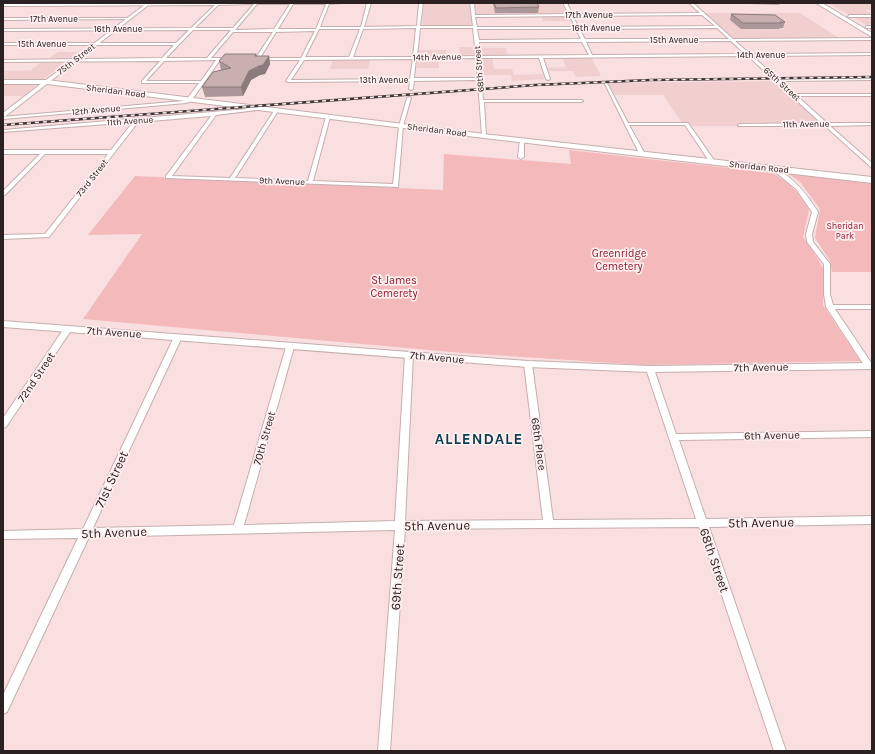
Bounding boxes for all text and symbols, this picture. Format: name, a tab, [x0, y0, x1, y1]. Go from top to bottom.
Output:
street label: 17th Avenue	[565, 10, 613, 20]
street label: 17th Avenue	[30, 14, 78, 24]
street label: 16th Avenue	[572, 23, 621, 33]
street label: 16th Avenue	[94, 24, 143, 34]
street label: 15th Avenue	[650, 35, 699, 45]
street label: 15th Avenue	[18, 39, 67, 49]
street label: 75th Street	[55, 41, 97, 77]
street label: 68th Street	[472, 45, 486, 93]
street label: 14th Avenue	[737, 50, 786, 60]
street label: 14th Avenue	[413, 52, 462, 62]
street label: 65th Street	[762, 65, 803, 103]
street label: 13th Avenue	[360, 75, 409, 85]
street label: Sheridan Road	[86, 82, 146, 100]
street label: 12th Avenue	[71, 103, 121, 117]
street label: 11th Avenue	[106, 114, 154, 128]
street label: 11th Avenue	[783, 119, 830, 129]
street label: Sheridan Road	[407, 121, 467, 139]
street label: 73rd Street	[74, 157, 110, 199]
street label: Sheridan Road	[729, 159, 789, 175]
street label: 9th Avenue	[259, 175, 305, 187]
park label: Sheridan Park	[826, 221, 864, 241]
park label: Greenridge Cemetery	[592, 247, 647, 273]
park label: St James Cemerety	[370, 274, 418, 300]
street label: 7th Avenue	[86, 324, 142, 341]
street label: 7th Avenue	[409, 349, 465, 366]
street label: 72nd Street	[15, 350, 58, 405]
street label: 7th Avenue	[734, 361, 789, 374]
street label: 70th Street	[251, 410, 278, 466]
street label: 68th Place	[528, 417, 549, 472]
street label: 6th Avenue	[744, 429, 800, 442]
district label: ALLENDALE	[435, 430, 523, 448]
street label: 71st Street	[92, 448, 131, 510]
street label: 5th Avenue	[728, 514, 794, 531]
street label: 5th Avenue	[404, 517, 470, 534]
street label: 5th Avenue	[81, 524, 148, 541]
street label: 68th Street	[697, 526, 733, 594]
street label: 69th Street	[388, 543, 407, 611]

